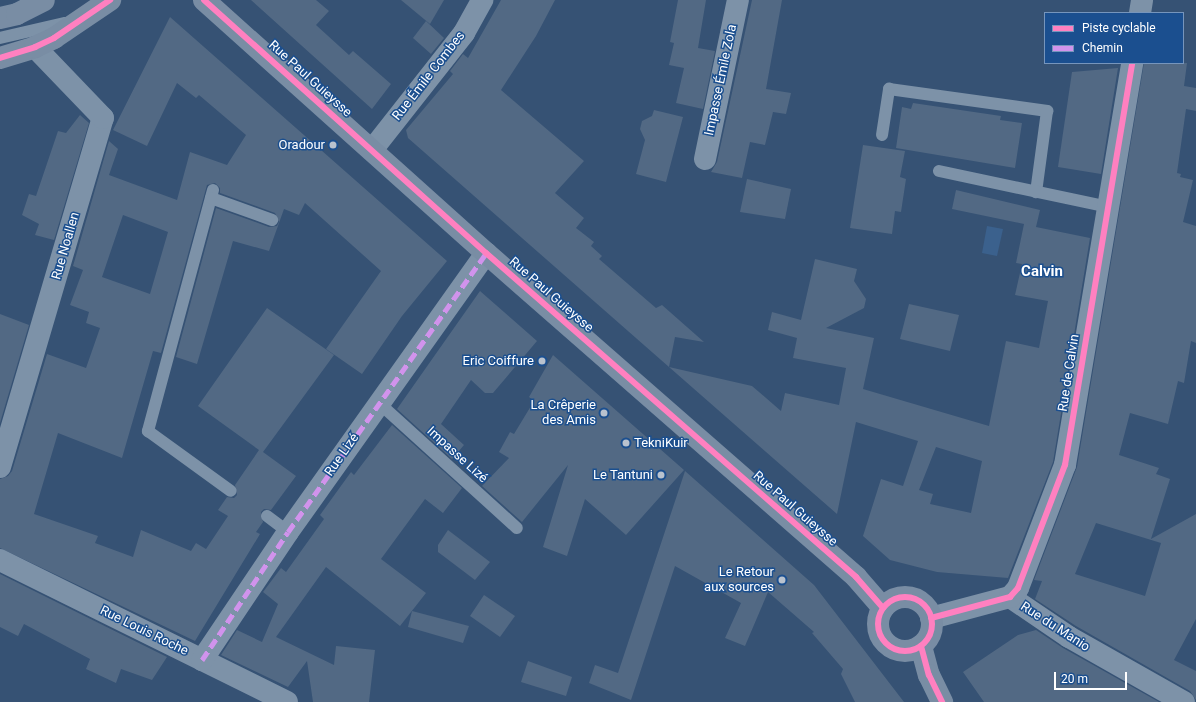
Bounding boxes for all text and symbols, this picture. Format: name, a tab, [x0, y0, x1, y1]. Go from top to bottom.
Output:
legend	[1044, 12, 1184, 64]
text: Piste cyclable	[1082, 21, 1156, 35]
street label: Impasse Émile Zola	[702, 23, 740, 137]
street label: Rue Émile Combes	[389, 28, 469, 124]
street label: Rue Paul Guieysse	[265, 38, 355, 120]
text: Chemin	[1082, 41, 1123, 55]
place label: Oradour	[279, 137, 325, 153]
marker: Oradour	[328, 140, 338, 150]
street label: Rue Noallen	[49, 210, 83, 282]
street label: Rue Paul Guieysse	[506, 254, 596, 336]
district label: Calvin	[1021, 263, 1063, 281]
street label: Rue de Calvin	[1055, 333, 1083, 413]
place label: Eric Coiffure	[463, 353, 534, 369]
marker: Eric Coiffure	[537, 356, 547, 366]
place label: La Crêperie des Amis	[530, 398, 596, 429]
marker: La Crêperie des Amis	[599, 408, 609, 418]
street label: Impasse Lizé	[423, 424, 491, 486]
street label: Rue Lizé	[322, 431, 362, 479]
place label: TekniKuir	[634, 435, 688, 451]
marker: TekniKuir	[621, 438, 631, 448]
place label: Le Tantuni	[593, 467, 653, 483]
street label: Rue Paul Guieysse	[750, 468, 840, 550]
marker: Le Tantuni	[656, 470, 666, 480]
place label: Le Retour aux sources	[704, 565, 774, 596]
marker: Le Retour aux sources	[777, 575, 787, 585]
street label: Rue du Manio	[1018, 599, 1092, 655]
street label: Rue Louis Roche	[97, 603, 191, 659]
scale bar	[1056, 664, 1129, 690]
text: 20 m	[1061, 672, 1088, 686]

